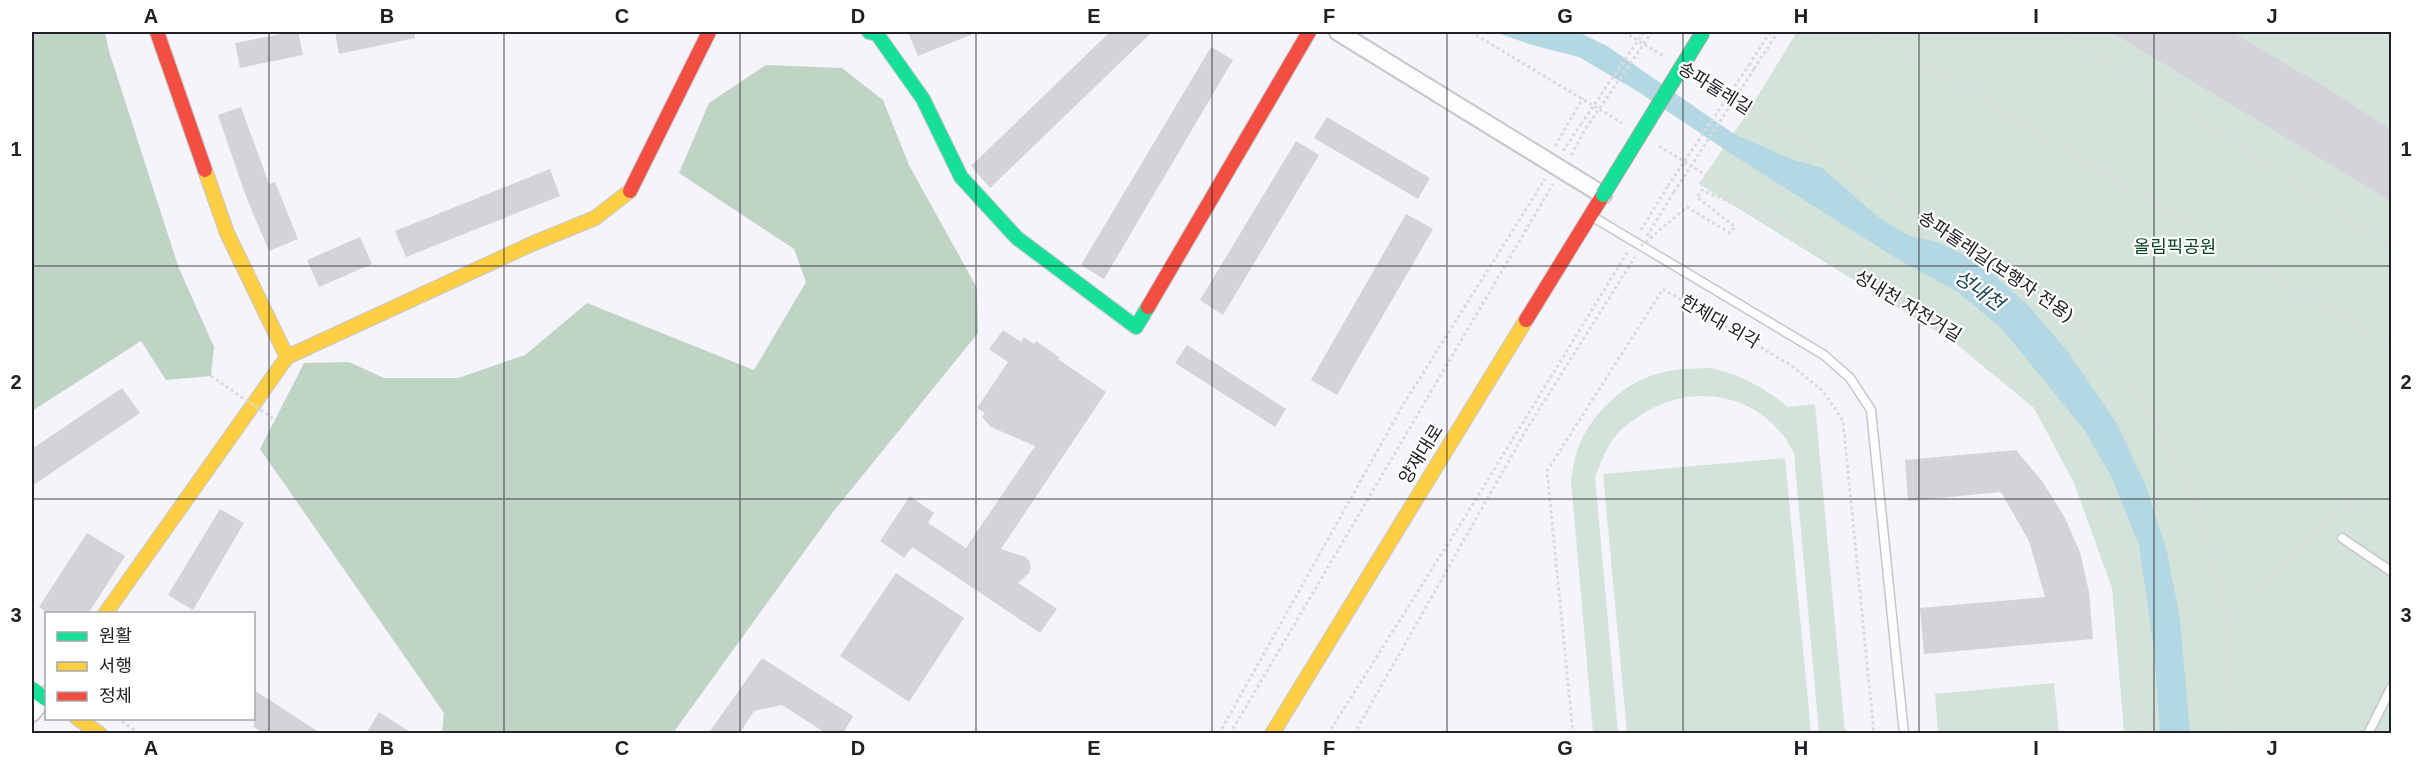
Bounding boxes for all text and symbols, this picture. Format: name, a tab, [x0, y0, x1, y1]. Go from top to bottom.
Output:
text: A	[144, 5, 158, 27]
text: B	[380, 5, 394, 27]
text: C	[615, 5, 629, 27]
text: D	[851, 5, 865, 27]
text: E	[1087, 5, 1101, 27]
text: F	[1323, 5, 1335, 27]
text: G	[1557, 5, 1573, 27]
text: H	[1794, 5, 1808, 27]
text: I	[2033, 5, 2039, 27]
text: J	[2266, 5, 2278, 27]
street label: 송파둘레길	[1675, 58, 1755, 118]
text: 1	[10, 138, 22, 160]
text: 1	[2400, 138, 2412, 160]
street label: 송파둘레길(보행자 전용)	[1915, 207, 2077, 325]
park label: 올림픽공원	[2134, 237, 2216, 257]
water label: 성내천	[1950, 265, 2010, 316]
street label: 성내천 자전거길	[1851, 266, 1965, 346]
street label: 한체대 외각	[1677, 291, 1763, 353]
text: 2	[10, 371, 22, 393]
text: 2	[2400, 371, 2412, 393]
street label: 양재대로	[1395, 421, 1447, 487]
text: 3	[10, 604, 22, 626]
text: 3	[2400, 604, 2412, 626]
legend	[45, 612, 255, 720]
text: 원활	[99, 626, 132, 646]
text: 서행	[99, 656, 132, 676]
text: 정체	[99, 686, 132, 706]
text: A	[144, 737, 158, 759]
text: B	[380, 737, 394, 759]
text: C	[615, 737, 629, 759]
text: D	[851, 737, 865, 759]
text: E	[1087, 737, 1101, 759]
text: F	[1323, 737, 1335, 759]
text: G	[1557, 737, 1573, 759]
text: H	[1794, 737, 1808, 759]
text: I	[2033, 737, 2039, 759]
text: J	[2266, 737, 2278, 759]

